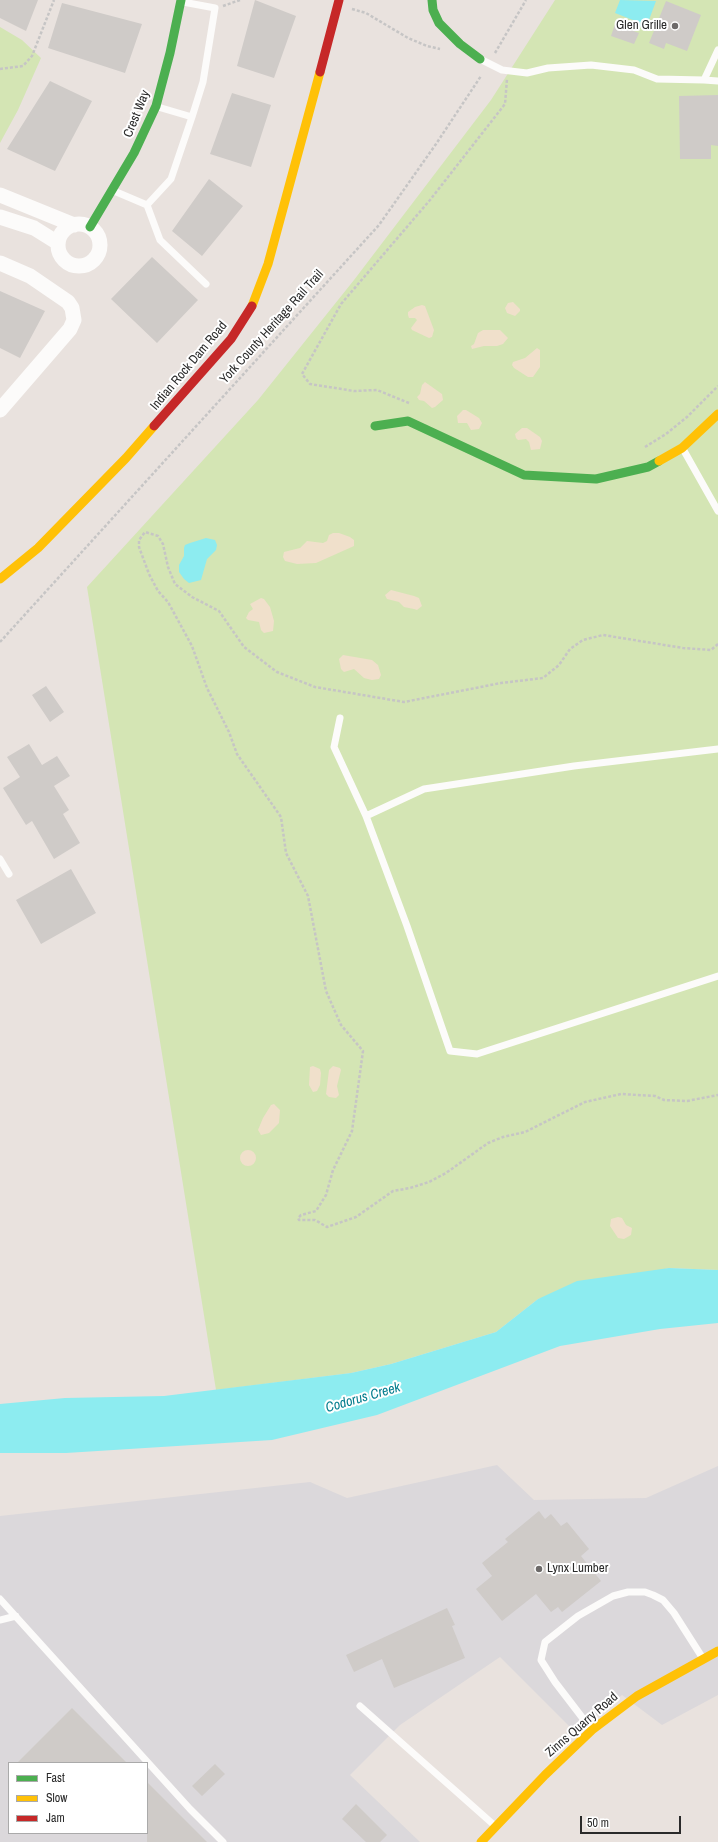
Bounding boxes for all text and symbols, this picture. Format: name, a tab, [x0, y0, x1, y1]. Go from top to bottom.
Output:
place label: Glen Grille	[616, 18, 667, 34]
marker: Glen Grille	[670, 21, 680, 31]
street label: Crest Way	[121, 88, 153, 140]
street label: York County Heritage Rail Trail	[217, 267, 327, 387]
street label: Indian Rock Dam Road	[147, 319, 231, 413]
water label: Codorus Creek	[324, 1379, 402, 1417]
place label: Lynx Lumber	[547, 1561, 608, 1577]
marker: Lynx Lumber	[534, 1564, 544, 1574]
street label: Zinns Quarry Road	[543, 1689, 621, 1761]
legend	[8, 1762, 148, 1834]
text: Fast	[46, 1770, 65, 1786]
text: Slow	[46, 1790, 67, 1806]
scale bar	[582, 1808, 683, 1834]
text: Jam	[46, 1810, 65, 1826]
text: 50 m	[587, 1815, 609, 1831]

